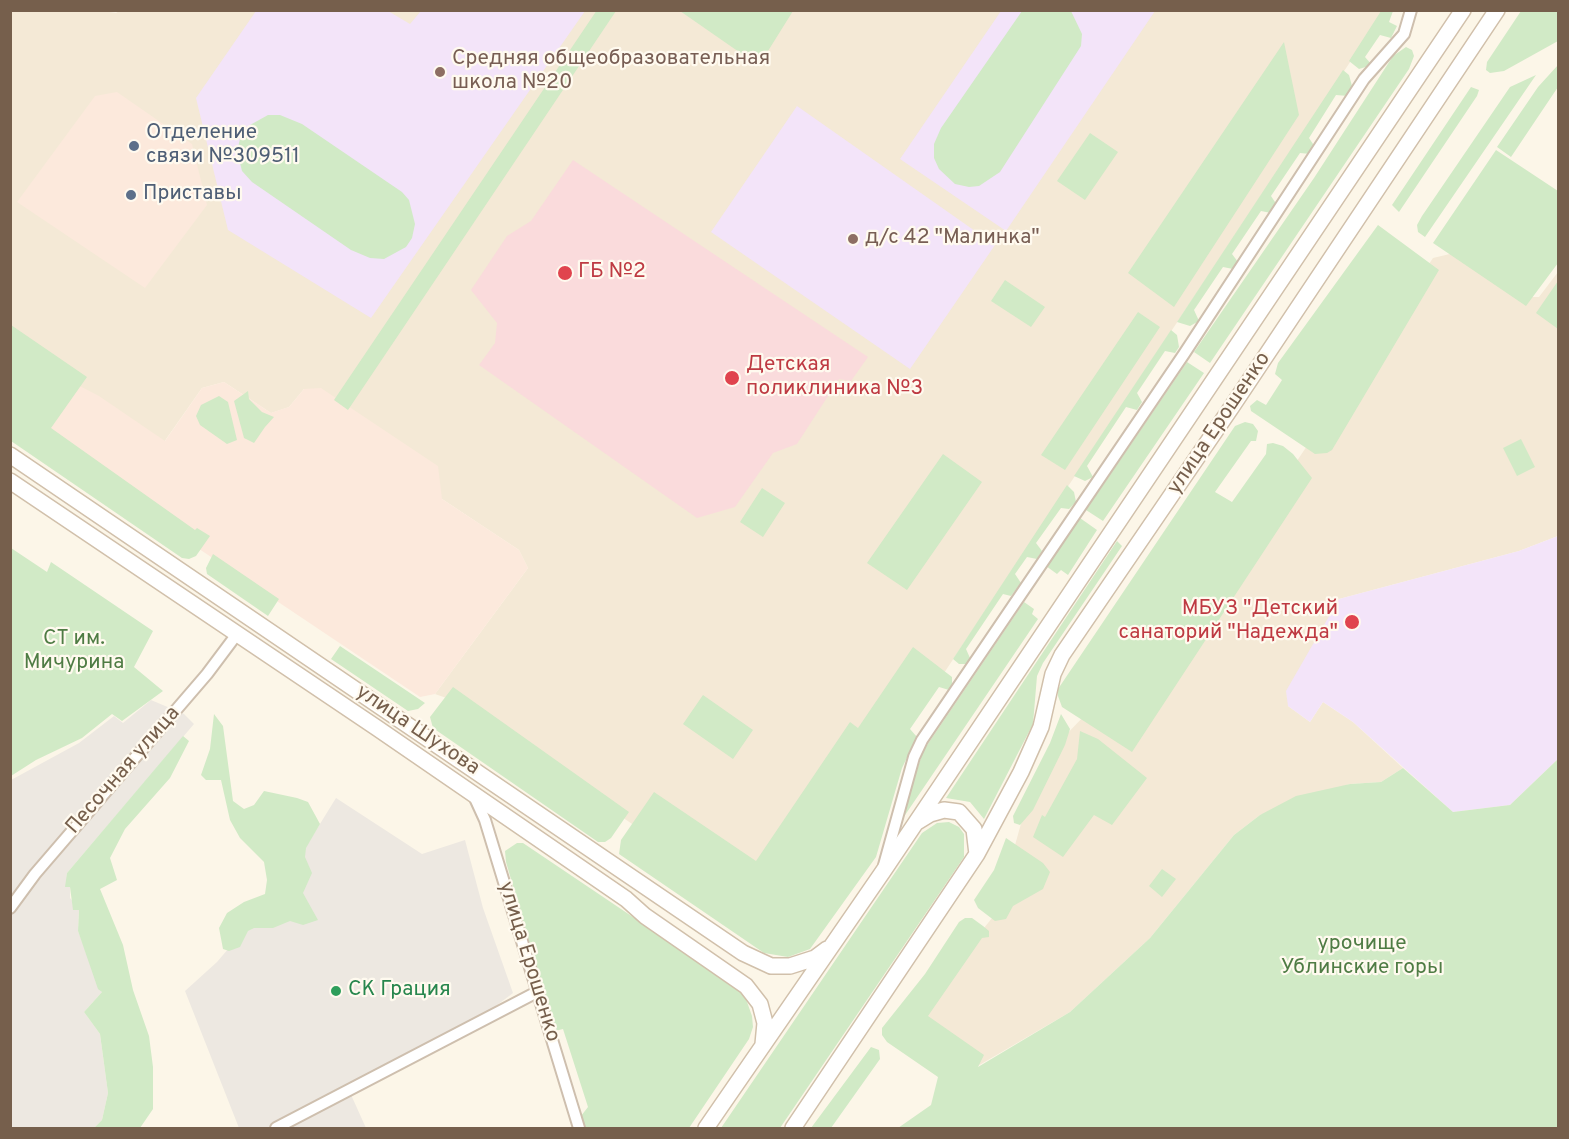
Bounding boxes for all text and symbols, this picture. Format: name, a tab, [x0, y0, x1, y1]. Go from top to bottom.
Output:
place label: Средняя общеобразовательная школа №20	[452, 47, 770, 97]
marker: Средняя общеобразовательная школа №20	[433, 65, 447, 79]
place label: Отделение связи №309511	[146, 121, 300, 171]
marker: Отделение связи №309511	[127, 139, 141, 153]
place label: Приставы	[143, 182, 241, 208]
marker: Приставы	[124, 188, 138, 202]
place label: д/с 42 "Малинка"	[865, 226, 1040, 252]
marker: д/с 42 "Малинка"	[846, 232, 860, 246]
place label: ГБ №2	[578, 260, 646, 286]
marker: ГБ №2	[556, 264, 574, 282]
street label: улица Ерошенко	[1163, 348, 1277, 500]
place label: Детская поликлиника №3	[746, 353, 923, 403]
marker: Детская поликлиника №3	[723, 369, 741, 387]
place label: МБУЗ "Детский санаторий "Надежда"	[1119, 597, 1338, 647]
marker: МБУЗ "Детский санаторий "Надежда"	[1343, 613, 1361, 631]
park label: СТ им. Мичурина	[24, 627, 124, 677]
street label: улица Шухова	[350, 680, 484, 782]
street label: Песочная улица	[62, 702, 186, 840]
street label: улица Ерошенко	[492, 879, 564, 1045]
park label: урочище Ублинские горы	[1281, 932, 1443, 982]
place label: СК Грация	[348, 978, 451, 1004]
marker: СК Грация	[329, 984, 343, 998]

